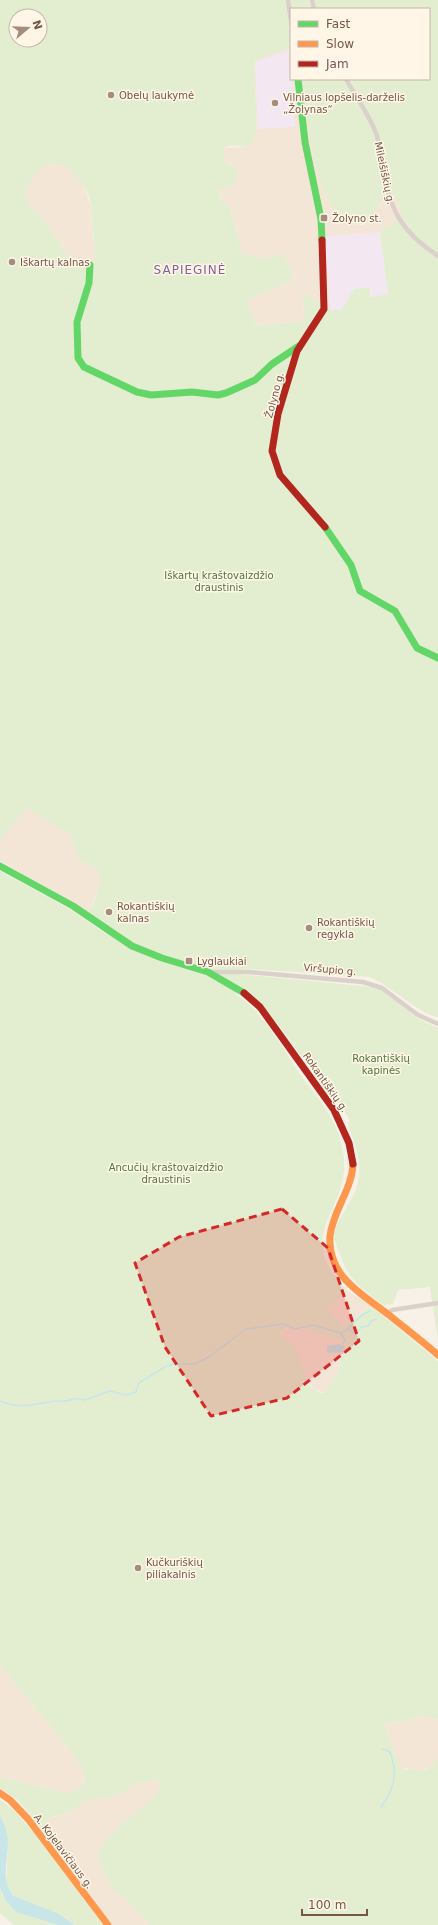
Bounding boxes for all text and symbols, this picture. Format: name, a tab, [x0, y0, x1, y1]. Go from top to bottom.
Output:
north arrow	[8, 8, 48, 48]
legend	[290, 8, 430, 80]
text: Fast	[326, 17, 350, 31]
text: N	[29, 18, 45, 31]
text: Slow	[326, 37, 354, 51]
text: Jam	[325, 57, 349, 71]
marker: Obelų laukymė	[106, 90, 116, 100]
place label: Obelų laukymė	[119, 90, 194, 101]
place label: Vilniaus lopšelis-darželis „Žolynas“	[283, 92, 405, 115]
marker: Vilniaus lopšelis-darželis „Žolynas“	[270, 98, 280, 108]
street label: Mileišiškių g.	[372, 141, 397, 206]
place label: Žolyno st.	[332, 212, 382, 224]
marker: Žolyno st.	[319, 213, 329, 223]
marker: Iškartų kalnas	[7, 257, 17, 267]
place label: Iškartų kalnas	[20, 257, 90, 268]
district label: SAPIEGINĖ	[154, 262, 226, 277]
street label: Žolyno g.	[262, 371, 286, 419]
park label: Iškartų kraštovaizdžio draustinis	[164, 570, 274, 593]
place label: Rokantiškių kalnas	[117, 901, 175, 924]
marker: Rokantiškių kalnas	[104, 907, 114, 917]
place label: Rokantiškių regykla	[317, 917, 375, 940]
marker: Rokantiškių regykla	[304, 923, 314, 933]
marker: Lyglaukiai	[184, 956, 194, 966]
place label: Lyglaukiai	[197, 956, 247, 967]
street label: Viršupio g.	[303, 962, 357, 977]
street label: Rokantiškių g.	[301, 1050, 350, 1114]
park label: Rokantiškių kapinės	[352, 1053, 410, 1076]
park label: Ancučių kraštovaizdžio draustinis	[109, 1162, 223, 1185]
place label: Kučkuriškių piliakalnis	[146, 1557, 203, 1580]
marker: Kučkuriškių piliakalnis	[133, 1563, 143, 1573]
street label: A. Kojelavičiaus g.	[32, 1812, 95, 1891]
scale bar	[302, 1891, 367, 1917]
text: 100 m	[308, 1898, 346, 1912]

